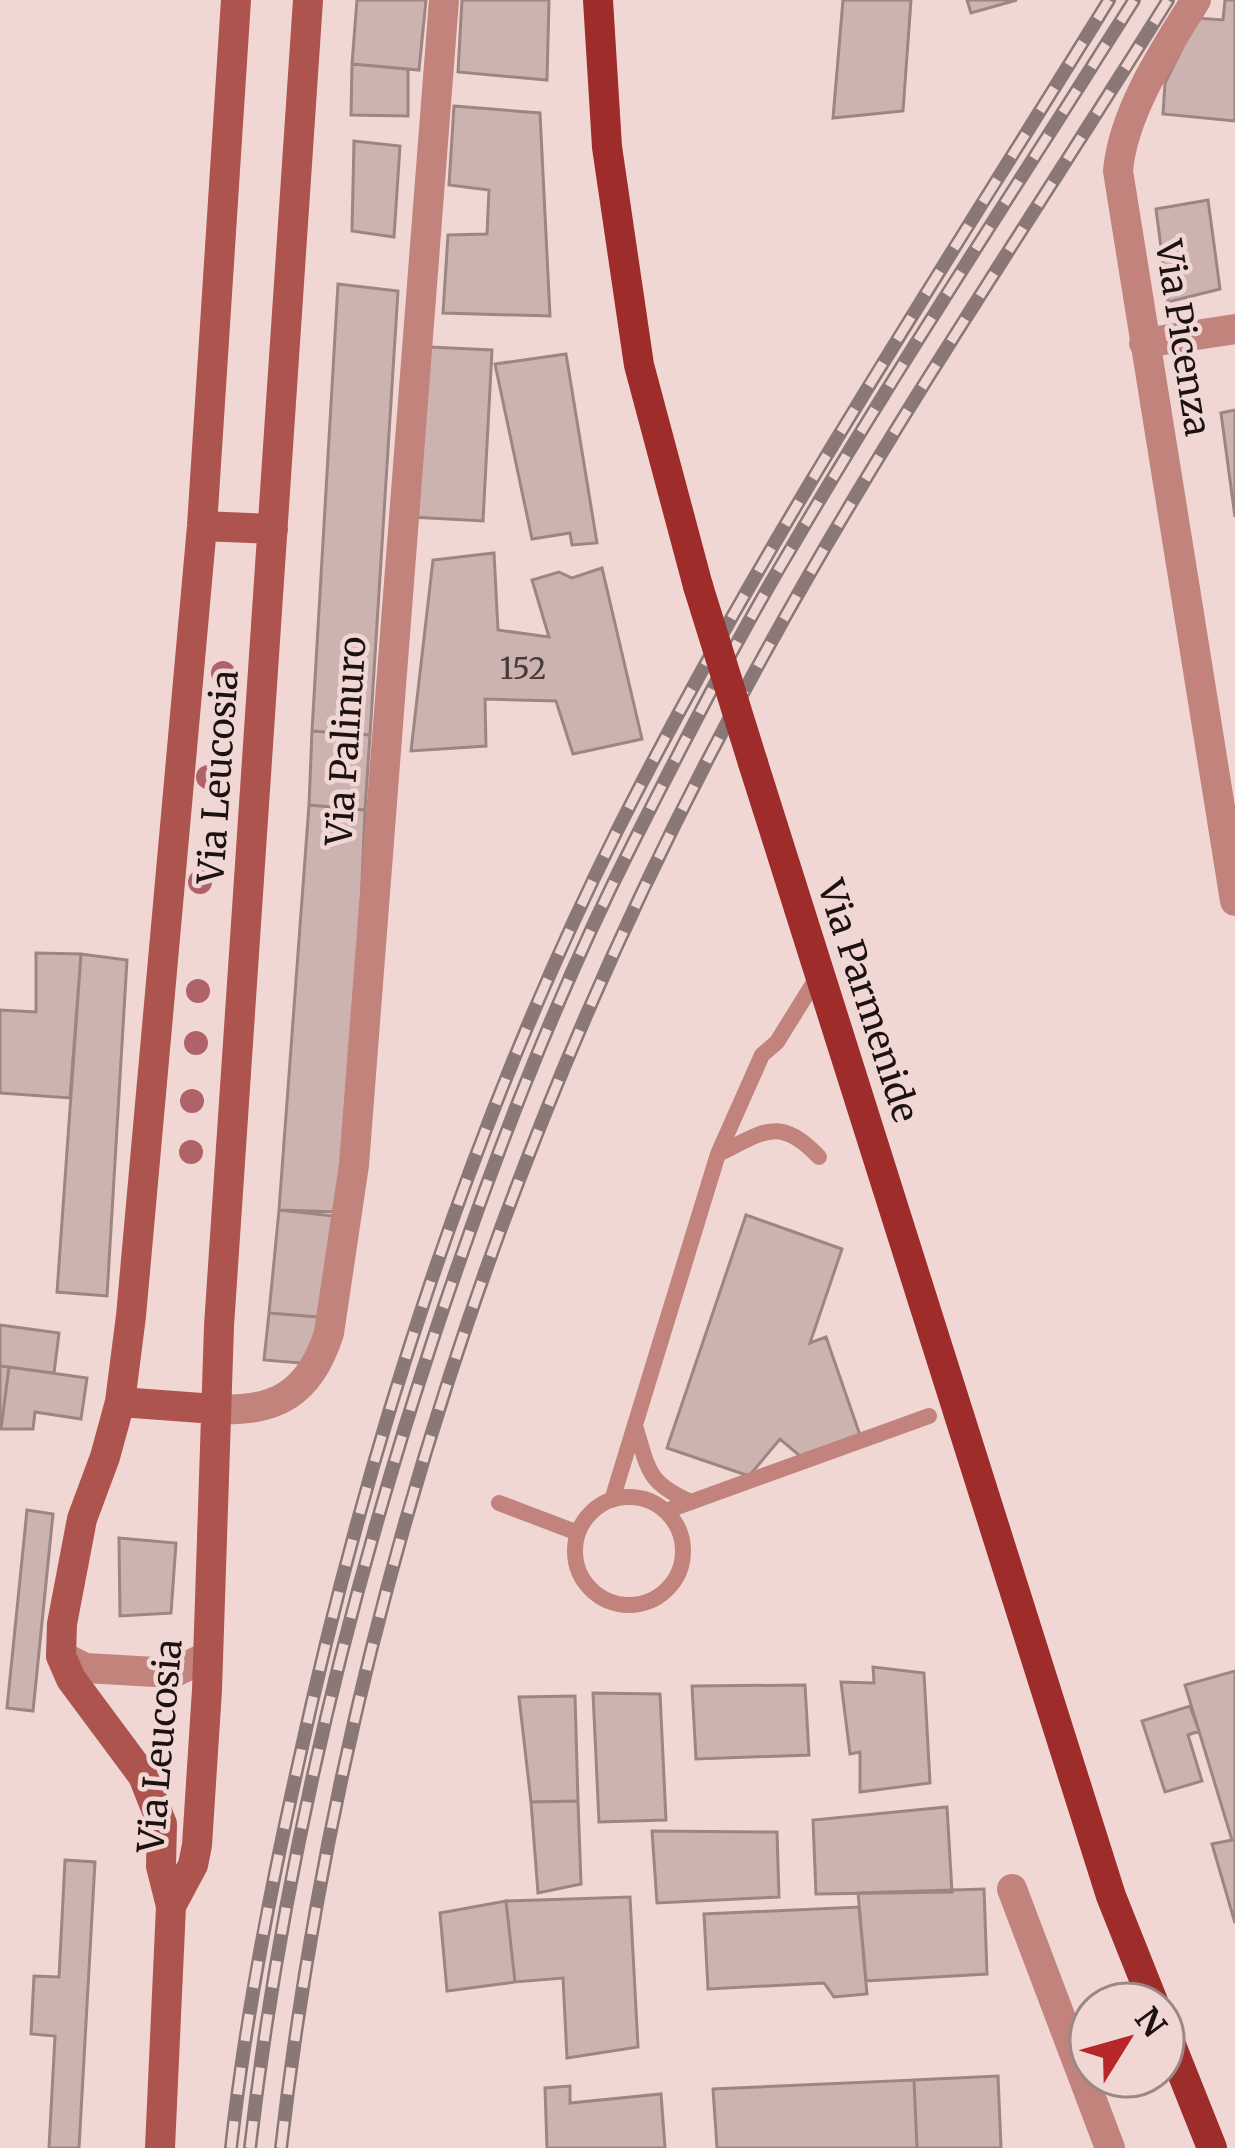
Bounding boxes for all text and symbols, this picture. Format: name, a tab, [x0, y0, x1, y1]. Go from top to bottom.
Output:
street label: Via Picenza	[1145, 236, 1221, 439]
street label: Via Palinuro	[316, 635, 376, 848]
house number: 152	[500, 649, 546, 687]
street label: Via Leucosia	[188, 669, 248, 886]
street label: Via Parmenide	[807, 873, 928, 1128]
street label: Via Leucosia	[128, 1637, 192, 1856]
north arrow	[1067, 1980, 1187, 2100]
text: N	[1126, 1999, 1175, 2045]

